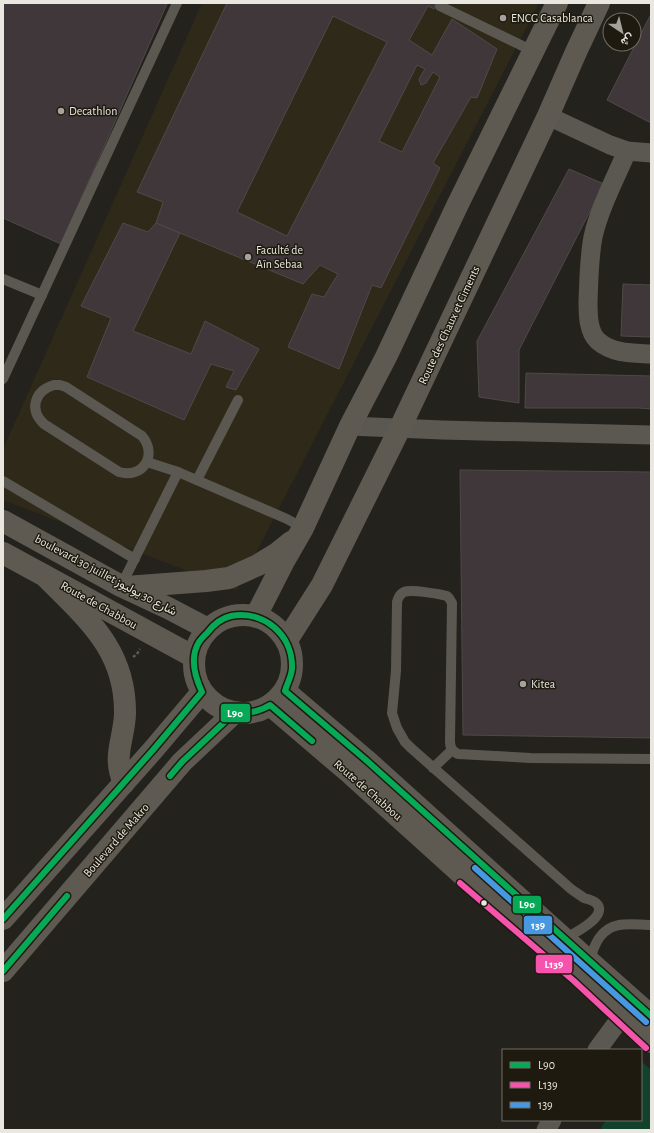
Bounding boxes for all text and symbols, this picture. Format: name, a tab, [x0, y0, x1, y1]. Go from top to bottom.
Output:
place label: ENCG Casablanca	[511, 12, 593, 24]
north arrow	[602, 12, 642, 52]
marker: ENCG Casablanca	[498, 13, 508, 23]
text: ش	[618, 31, 636, 48]
place label: Decathlon	[69, 105, 117, 117]
marker: Decathlon	[56, 106, 66, 116]
place label: Faculté de Aïn Sebaa	[256, 244, 303, 270]
marker: Faculté de Aïn Sebaa	[243, 252, 253, 262]
street label: Route des Chaux et Ciments	[416, 264, 482, 386]
street label: boulevard 30 juillet شارع 30 يوليوز	[32, 532, 179, 620]
street label: Route de Chabbou	[59, 579, 139, 631]
place label: Kitea	[531, 678, 556, 690]
marker: Kitea	[518, 679, 528, 689]
line badge: L90	[220, 703, 251, 723]
text: L90	[227, 708, 243, 719]
street label: Route de Chabbou	[332, 757, 404, 823]
street label: Boulevard de Makro	[81, 801, 151, 879]
line badge: L90	[512, 895, 542, 914]
unlabelled marker	[479, 898, 489, 908]
text: L90	[519, 899, 535, 910]
line badge: 139	[523, 915, 553, 935]
text: 139	[531, 920, 545, 931]
line badge: L139	[535, 954, 573, 974]
text: L139	[545, 959, 563, 970]
legend	[502, 1049, 642, 1121]
text: L90	[538, 1059, 555, 1071]
text: L139	[538, 1079, 558, 1091]
text: 139	[538, 1099, 553, 1111]

